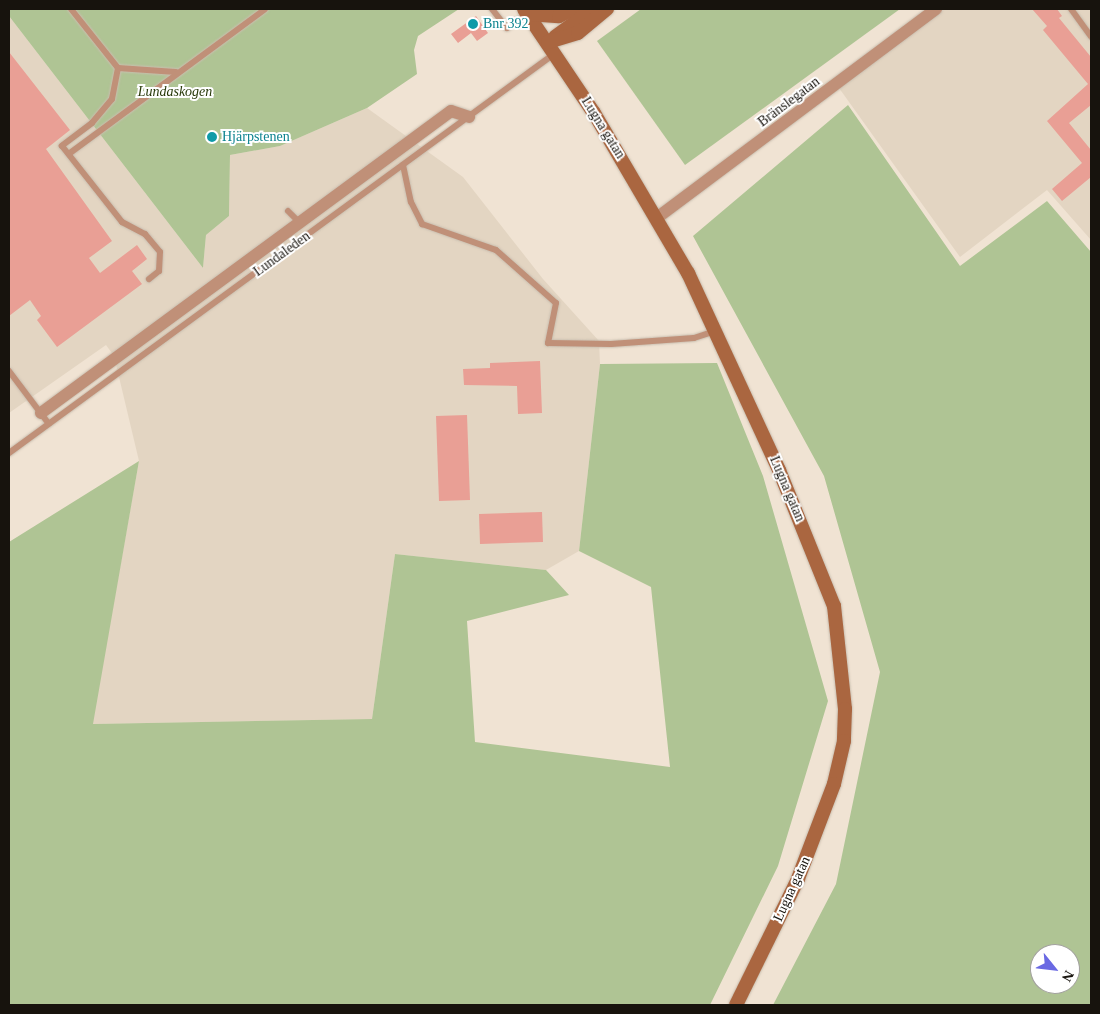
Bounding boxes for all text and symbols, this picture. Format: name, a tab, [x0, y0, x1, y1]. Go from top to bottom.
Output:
place label: Bnr 392	[483, 16, 528, 32]
marker: Bnr 392	[467, 18, 479, 30]
street label: Bränslegatan	[755, 73, 823, 131]
park label: Lundaskogen	[138, 84, 212, 100]
street label: Lugna gatan	[577, 94, 629, 162]
place label: Hjärpstenen	[222, 129, 290, 145]
marker: Hjärpstenen	[206, 131, 218, 143]
street label: Lundaleden	[250, 228, 314, 280]
street label: Lugna gatan	[766, 454, 808, 524]
street label: Lugna gatan	[770, 854, 814, 924]
north arrow	[1030, 944, 1080, 994]
text: N	[1059, 968, 1077, 984]

